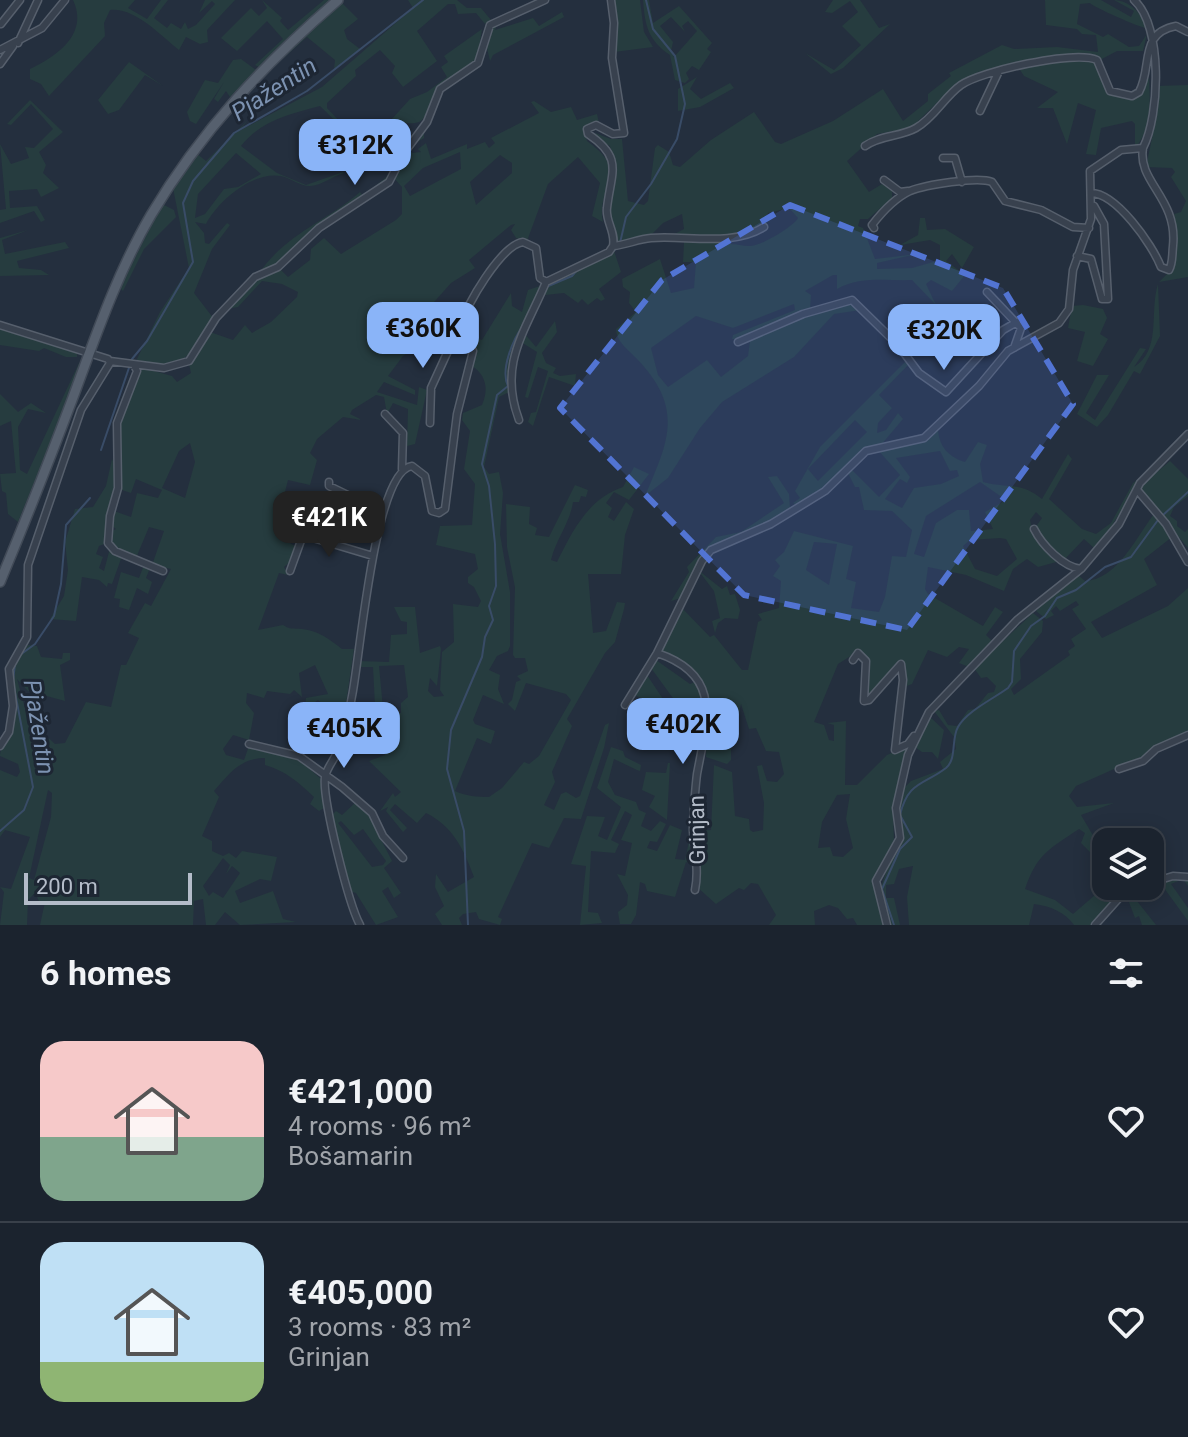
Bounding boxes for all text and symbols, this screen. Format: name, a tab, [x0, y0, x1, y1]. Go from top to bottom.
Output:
water label: Pjažentin	[226, 51, 322, 127]
pin: €312K	[299, 119, 411, 187]
text: €312K	[317, 130, 393, 160]
pin: €360K	[367, 302, 479, 370]
pin: €320K	[888, 304, 1000, 372]
text: €360K	[385, 313, 461, 343]
text: €320K	[906, 315, 982, 345]
pin: €421K	[273, 491, 385, 559]
text: €421K	[291, 502, 367, 532]
water label: Pjažentin	[18, 678, 60, 776]
pin: €402K	[627, 698, 739, 766]
pin: €405K	[288, 702, 400, 770]
text: €402K	[645, 709, 721, 739]
text: €405K	[306, 713, 382, 743]
street label: Grinjan	[684, 795, 710, 865]
map controls	[1092, 828, 1164, 900]
button: layers	[1092, 828, 1164, 900]
scale bar	[24, 869, 192, 905]
text: 200 m	[36, 874, 98, 899]
icon: filters	[1104, 951, 1148, 995]
text: 6 homes	[40, 953, 171, 993]
text: €421,000	[288, 1071, 433, 1111]
icon: home	[104, 1073, 200, 1169]
icon: heart	[1104, 1099, 1148, 1143]
text: 4 rooms · 96 m²	[288, 1111, 471, 1141]
text: Bošamarin	[288, 1141, 413, 1171]
text: €405,000	[288, 1272, 433, 1312]
icon: home	[104, 1274, 200, 1370]
icon: heart	[1104, 1300, 1148, 1344]
text: 3 rooms · 83 m²	[288, 1312, 471, 1342]
text: Grinjan	[288, 1342, 370, 1372]

